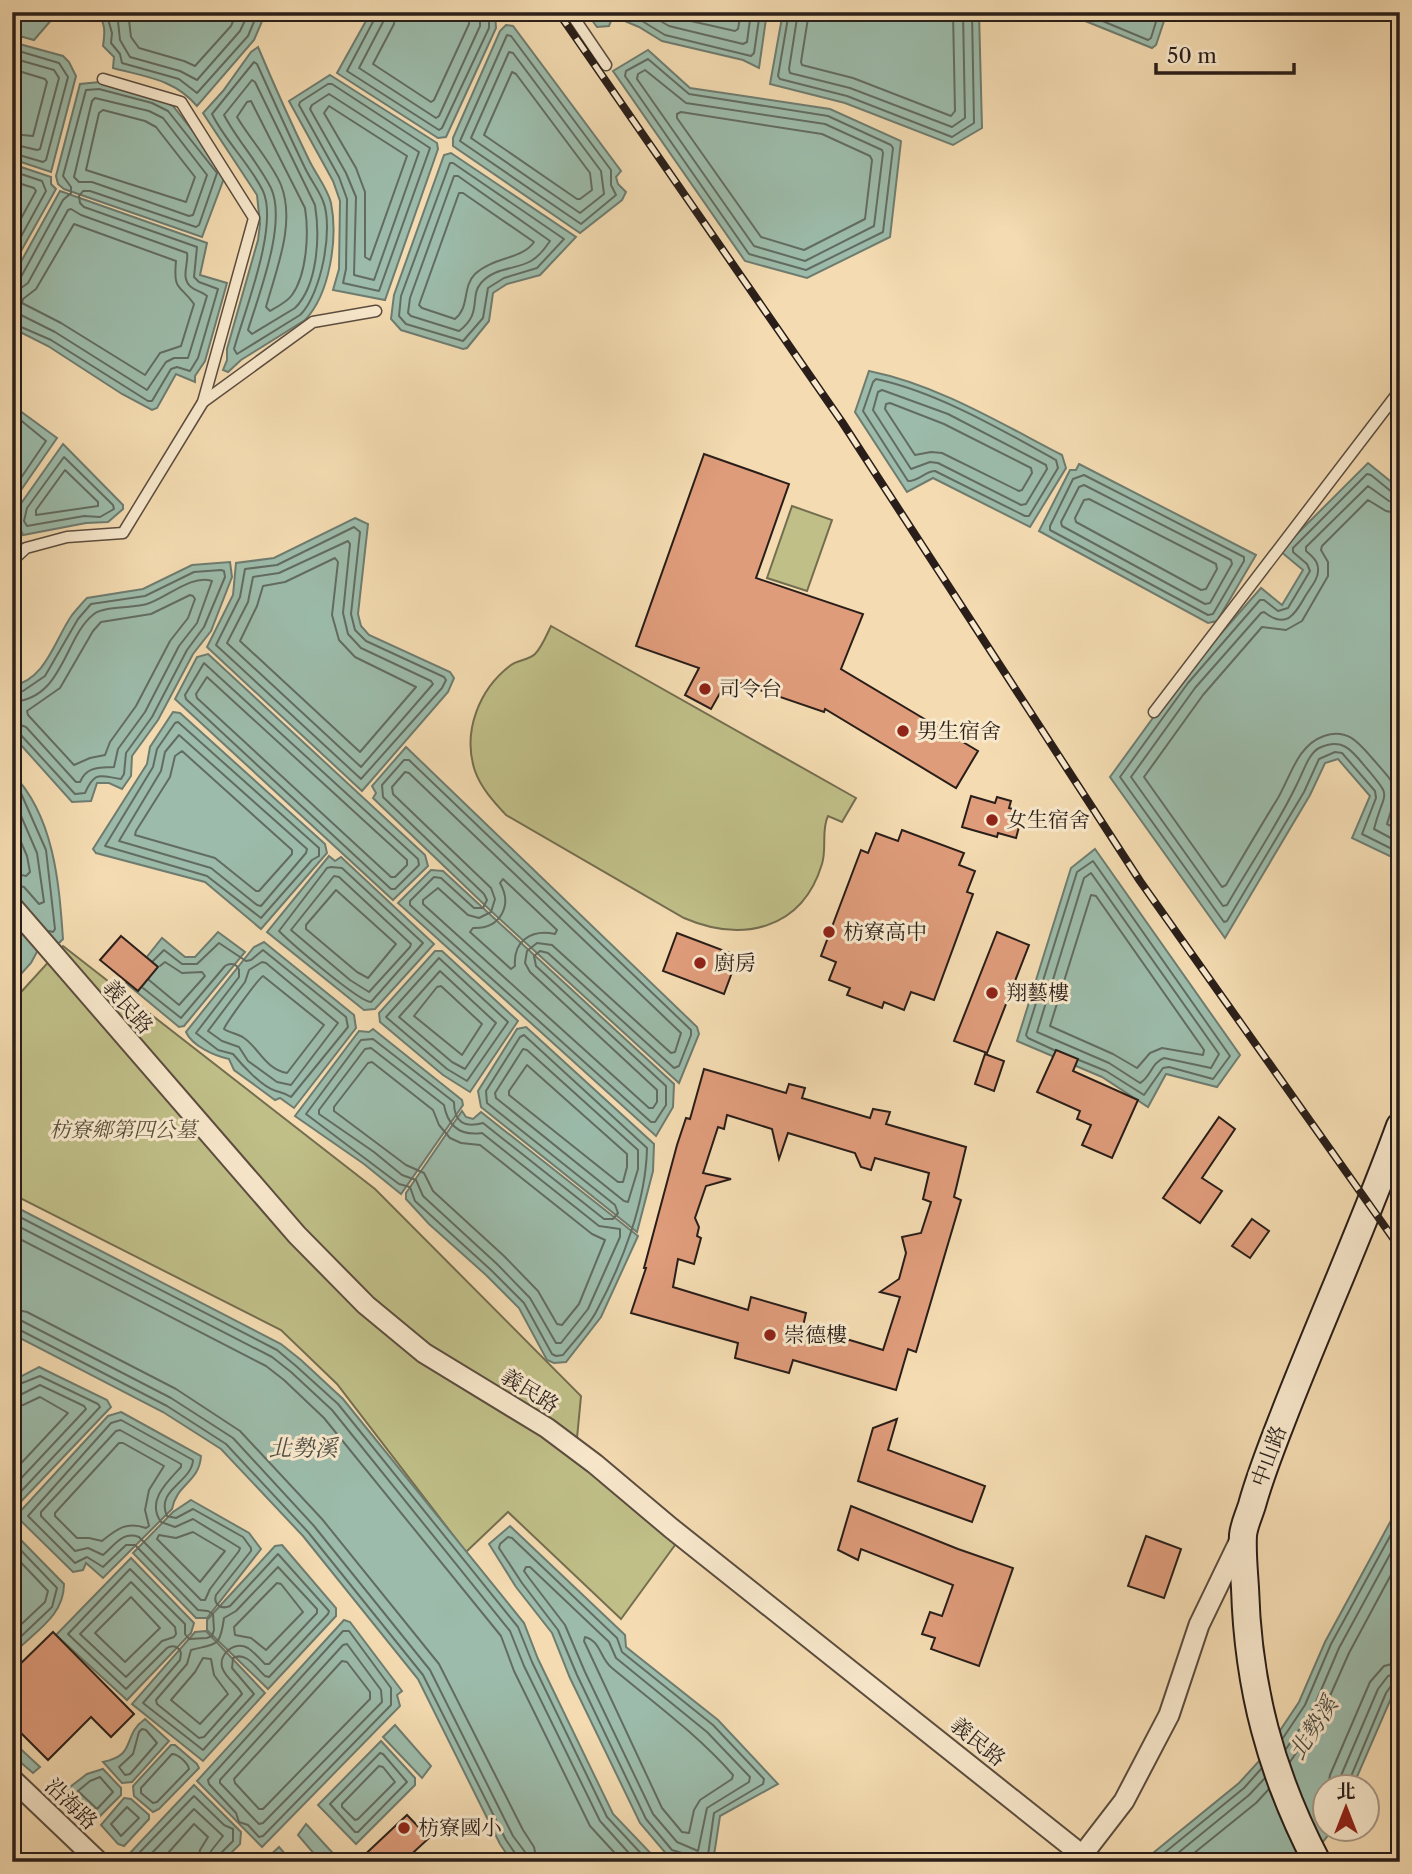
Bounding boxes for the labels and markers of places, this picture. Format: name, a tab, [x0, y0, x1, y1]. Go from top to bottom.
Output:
place label: 司令台	[719, 676, 782, 701]
marker: 司令台	[697, 681, 713, 697]
place label: 男生宿舍	[917, 718, 1001, 743]
marker: 男生宿舍	[895, 723, 911, 739]
place label: 女生宿舍	[1006, 807, 1090, 832]
marker: 女生宿舍	[984, 812, 1000, 828]
place label: 枋寮高中	[843, 919, 927, 944]
marker: 枋寮高中	[821, 924, 837, 940]
place label: 廚房	[714, 950, 756, 975]
marker: 廚房	[692, 955, 708, 971]
place label: 翔藝樓	[1006, 980, 1069, 1005]
marker: 翔藝樓	[984, 985, 1000, 1001]
place label: 崇德樓	[784, 1322, 847, 1347]
marker: 崇德樓	[762, 1327, 778, 1343]
place label: 枋寮國小	[418, 1815, 502, 1840]
marker: 枋寮國小	[396, 1820, 412, 1836]

